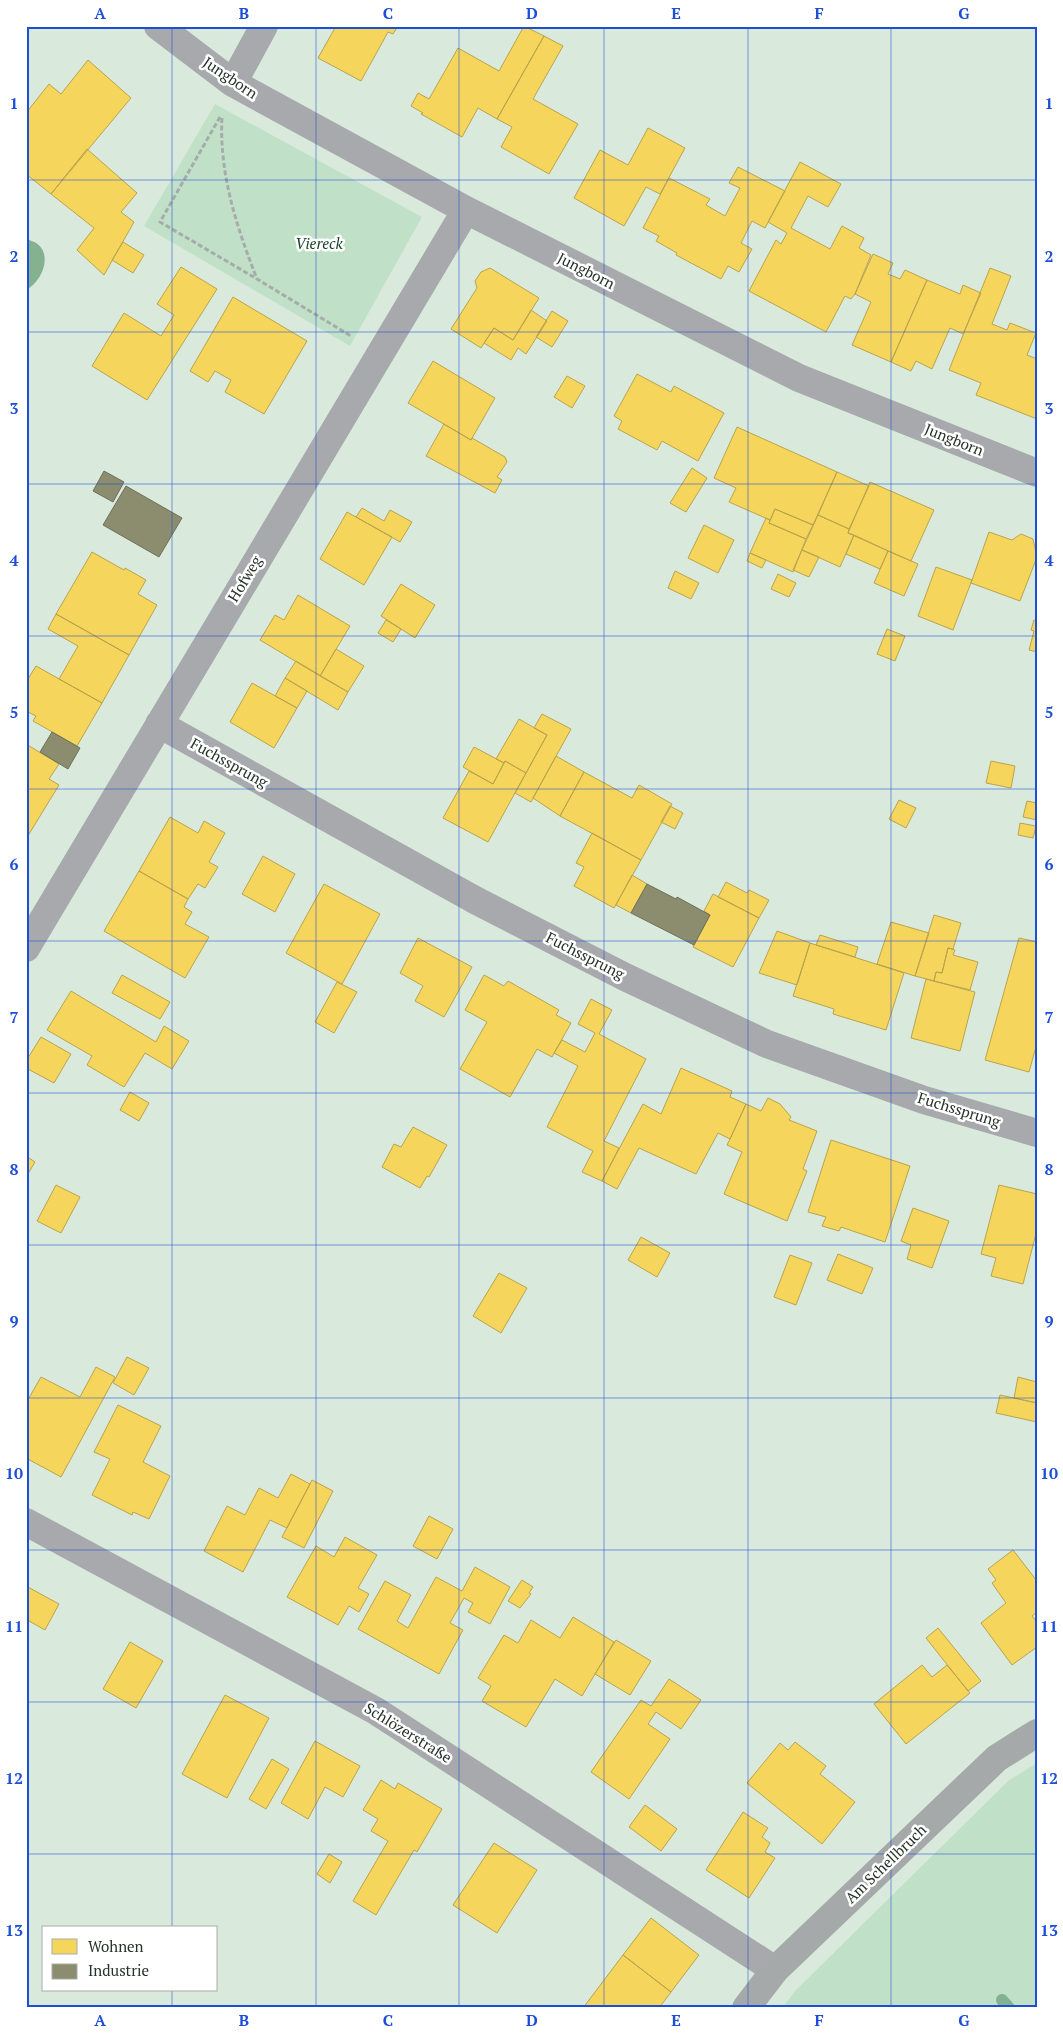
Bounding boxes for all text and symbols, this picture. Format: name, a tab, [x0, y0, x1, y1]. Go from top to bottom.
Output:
text: A	[94, 2, 106, 24]
text: B	[239, 2, 249, 24]
text: C	[383, 2, 393, 24]
text: D	[526, 2, 538, 24]
text: E	[671, 2, 681, 24]
text: F	[814, 2, 824, 24]
text: G	[958, 2, 970, 24]
street label: Jungborn	[199, 52, 262, 103]
text: 1	[9, 92, 19, 114]
text: 1	[1044, 92, 1054, 114]
park label: Viereck	[295, 233, 343, 253]
text: 2	[9, 245, 19, 267]
text: 2	[1044, 245, 1054, 267]
street label: Jungborn	[554, 247, 619, 293]
text: 3	[9, 397, 19, 419]
text: 3	[1044, 397, 1054, 419]
street label: Jungborn	[922, 418, 987, 460]
text: 4	[9, 549, 19, 571]
text: 4	[1044, 549, 1054, 571]
street label: Hofweg	[223, 551, 266, 605]
text: 5	[9, 701, 19, 723]
text: 5	[1044, 701, 1054, 723]
street label: Fuchssprung	[187, 733, 273, 792]
text: 6	[9, 853, 19, 875]
text: 6	[1044, 853, 1054, 875]
street label: Fuchssprung	[543, 927, 629, 984]
text: 7	[9, 1006, 19, 1028]
text: 7	[1044, 1006, 1054, 1028]
street label: Fuchssprung	[916, 1087, 1004, 1131]
text: 8	[9, 1158, 19, 1180]
text: 8	[1044, 1158, 1054, 1180]
text: 9	[9, 1310, 19, 1332]
text: 9	[1044, 1310, 1054, 1332]
text: 10	[5, 1462, 23, 1484]
text: 10	[1040, 1462, 1058, 1484]
text: 11	[5, 1615, 23, 1637]
text: 11	[1040, 1615, 1058, 1637]
street label: Schlözerstraße	[361, 1697, 456, 1767]
text: 12	[5, 1767, 23, 1789]
text: 12	[1040, 1767, 1058, 1789]
street label: Am Schellbruch	[840, 1819, 930, 1907]
text: 13	[5, 1919, 23, 1941]
text: 13	[1040, 1919, 1058, 1941]
legend	[42, 1926, 218, 1992]
text: Wohnen	[88, 1936, 144, 1956]
text: Industrie	[88, 1960, 149, 1980]
text: A	[94, 2009, 106, 2031]
text: B	[239, 2009, 249, 2031]
text: C	[383, 2009, 393, 2031]
text: D	[526, 2009, 538, 2031]
text: E	[671, 2009, 681, 2031]
text: F	[814, 2009, 824, 2031]
text: G	[958, 2009, 970, 2031]

